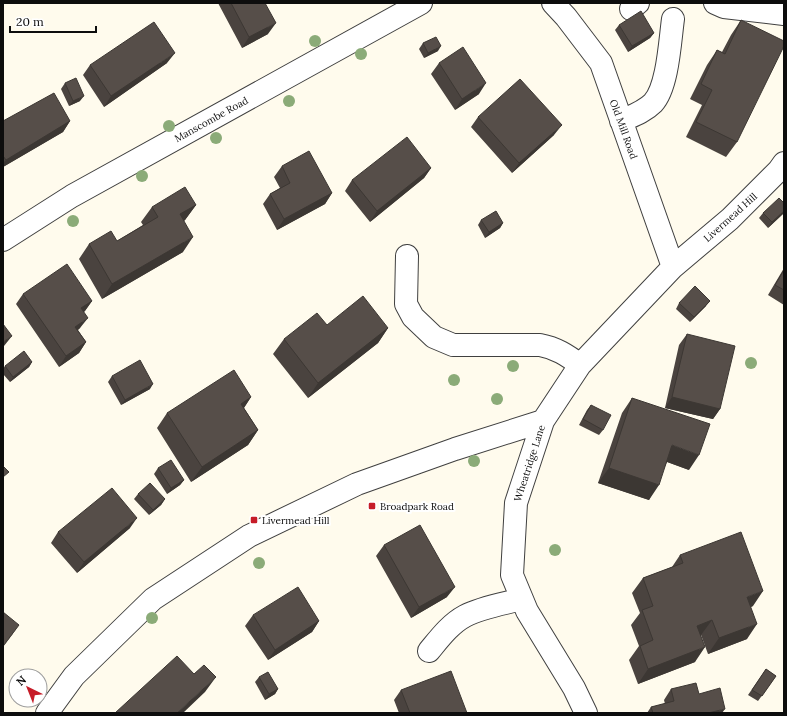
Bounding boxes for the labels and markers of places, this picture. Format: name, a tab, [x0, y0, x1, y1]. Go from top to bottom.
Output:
place label: Broadpark Road	[380, 500, 454, 513]
marker: Broadpark Road	[367, 501, 377, 511]
place label: Livermead Hill	[262, 514, 330, 527]
marker: Livermead Hill	[249, 515, 259, 525]

